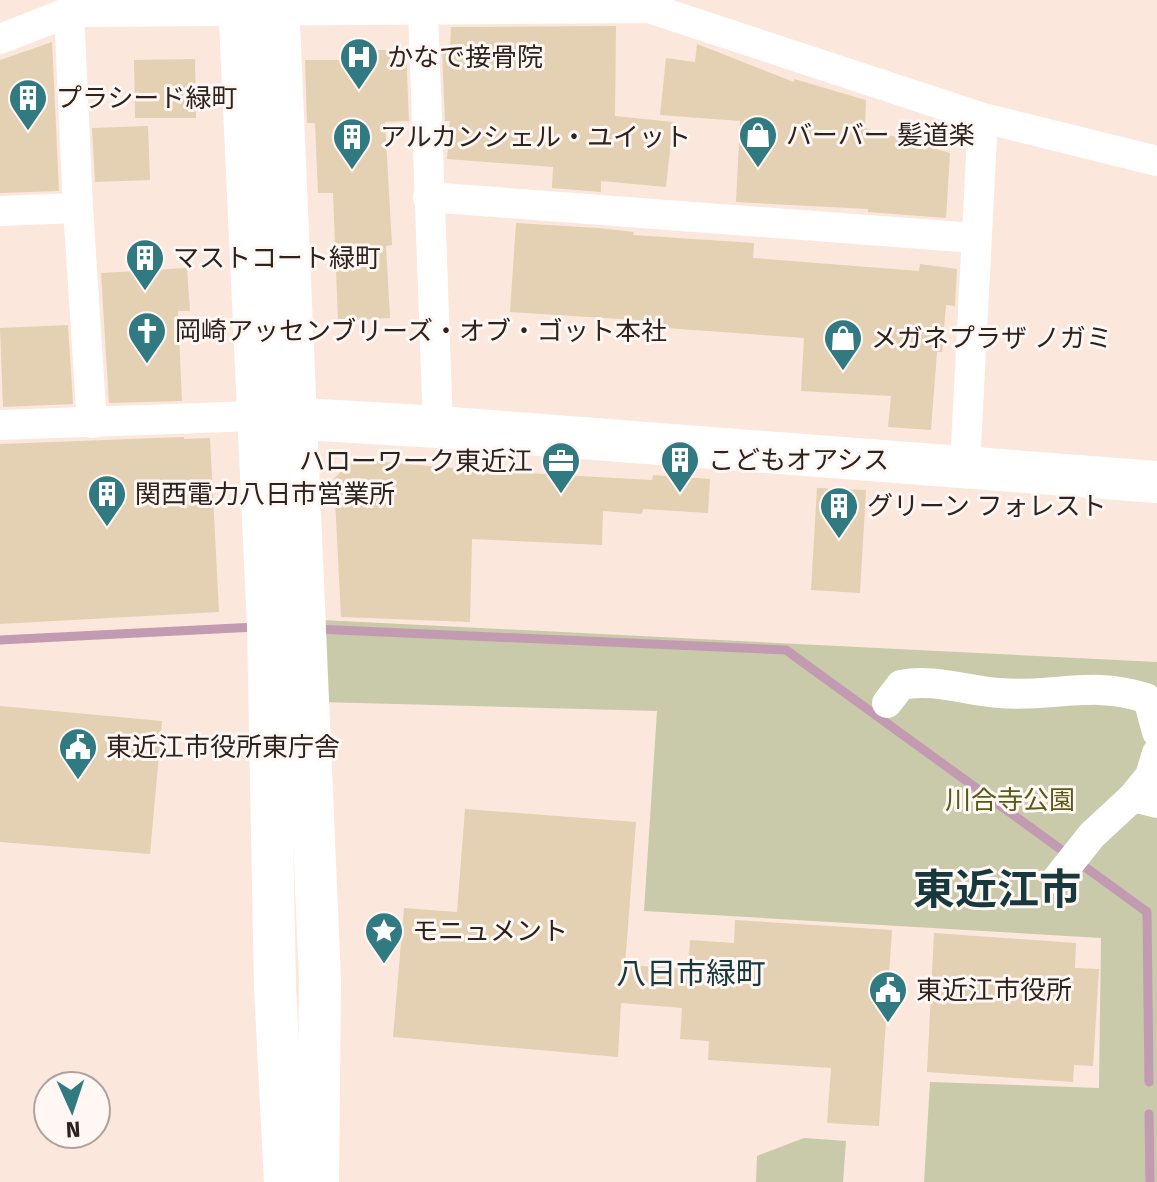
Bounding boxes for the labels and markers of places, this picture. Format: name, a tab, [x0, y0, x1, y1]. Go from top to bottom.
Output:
hospital icon: かなで接骨院	[338, 36, 380, 91]
place label: かなで接骨院	[387, 42, 543, 73]
building icon: プラシード緑町	[7, 77, 49, 132]
place label: プラシード緑町	[56, 83, 237, 114]
shop icon: バーバー 髪道楽	[737, 114, 779, 169]
building icon: アルカンシェル・ユイット	[331, 116, 373, 171]
place label: バーバー 髪道楽	[786, 120, 975, 151]
place label: アルカンシェル・ユイット	[380, 122, 691, 153]
building icon: マストコート緑町	[124, 237, 166, 292]
place label: マストコート緑町	[173, 243, 381, 274]
church icon: 岡崎アッセンブリーズ・オブ・ゴット本社	[126, 310, 168, 365]
place label: 岡崎アッセンブリーズ・オブ・ゴット本社	[175, 316, 667, 347]
shop icon: メガネプラザ ノガミ	[822, 317, 864, 372]
place label: メガネプラザ ノガミ	[871, 323, 1112, 354]
building icon: こどもオアシス	[659, 439, 701, 494]
office icon: ハローワーク東近江	[540, 440, 582, 495]
place label: こどもオアシス	[708, 445, 889, 476]
place label: ハローワーク東近江	[299, 446, 533, 477]
building icon: 関西電力八日市営業所	[86, 473, 128, 528]
place label: 関西電力八日市営業所	[135, 479, 395, 510]
building icon: グリーン フォレスト	[818, 485, 860, 540]
place label: グリーン フォレスト	[867, 491, 1107, 522]
public building icon: 東近江市役所東庁舎	[57, 726, 99, 781]
place label: 東近江市役所東庁舎	[106, 732, 340, 763]
place icon: モニュメント	[363, 910, 405, 965]
place label: モニュメント	[412, 916, 568, 947]
public building icon: 東近江市役所	[867, 969, 909, 1024]
place label: 東近江市役所	[916, 975, 1072, 1006]

